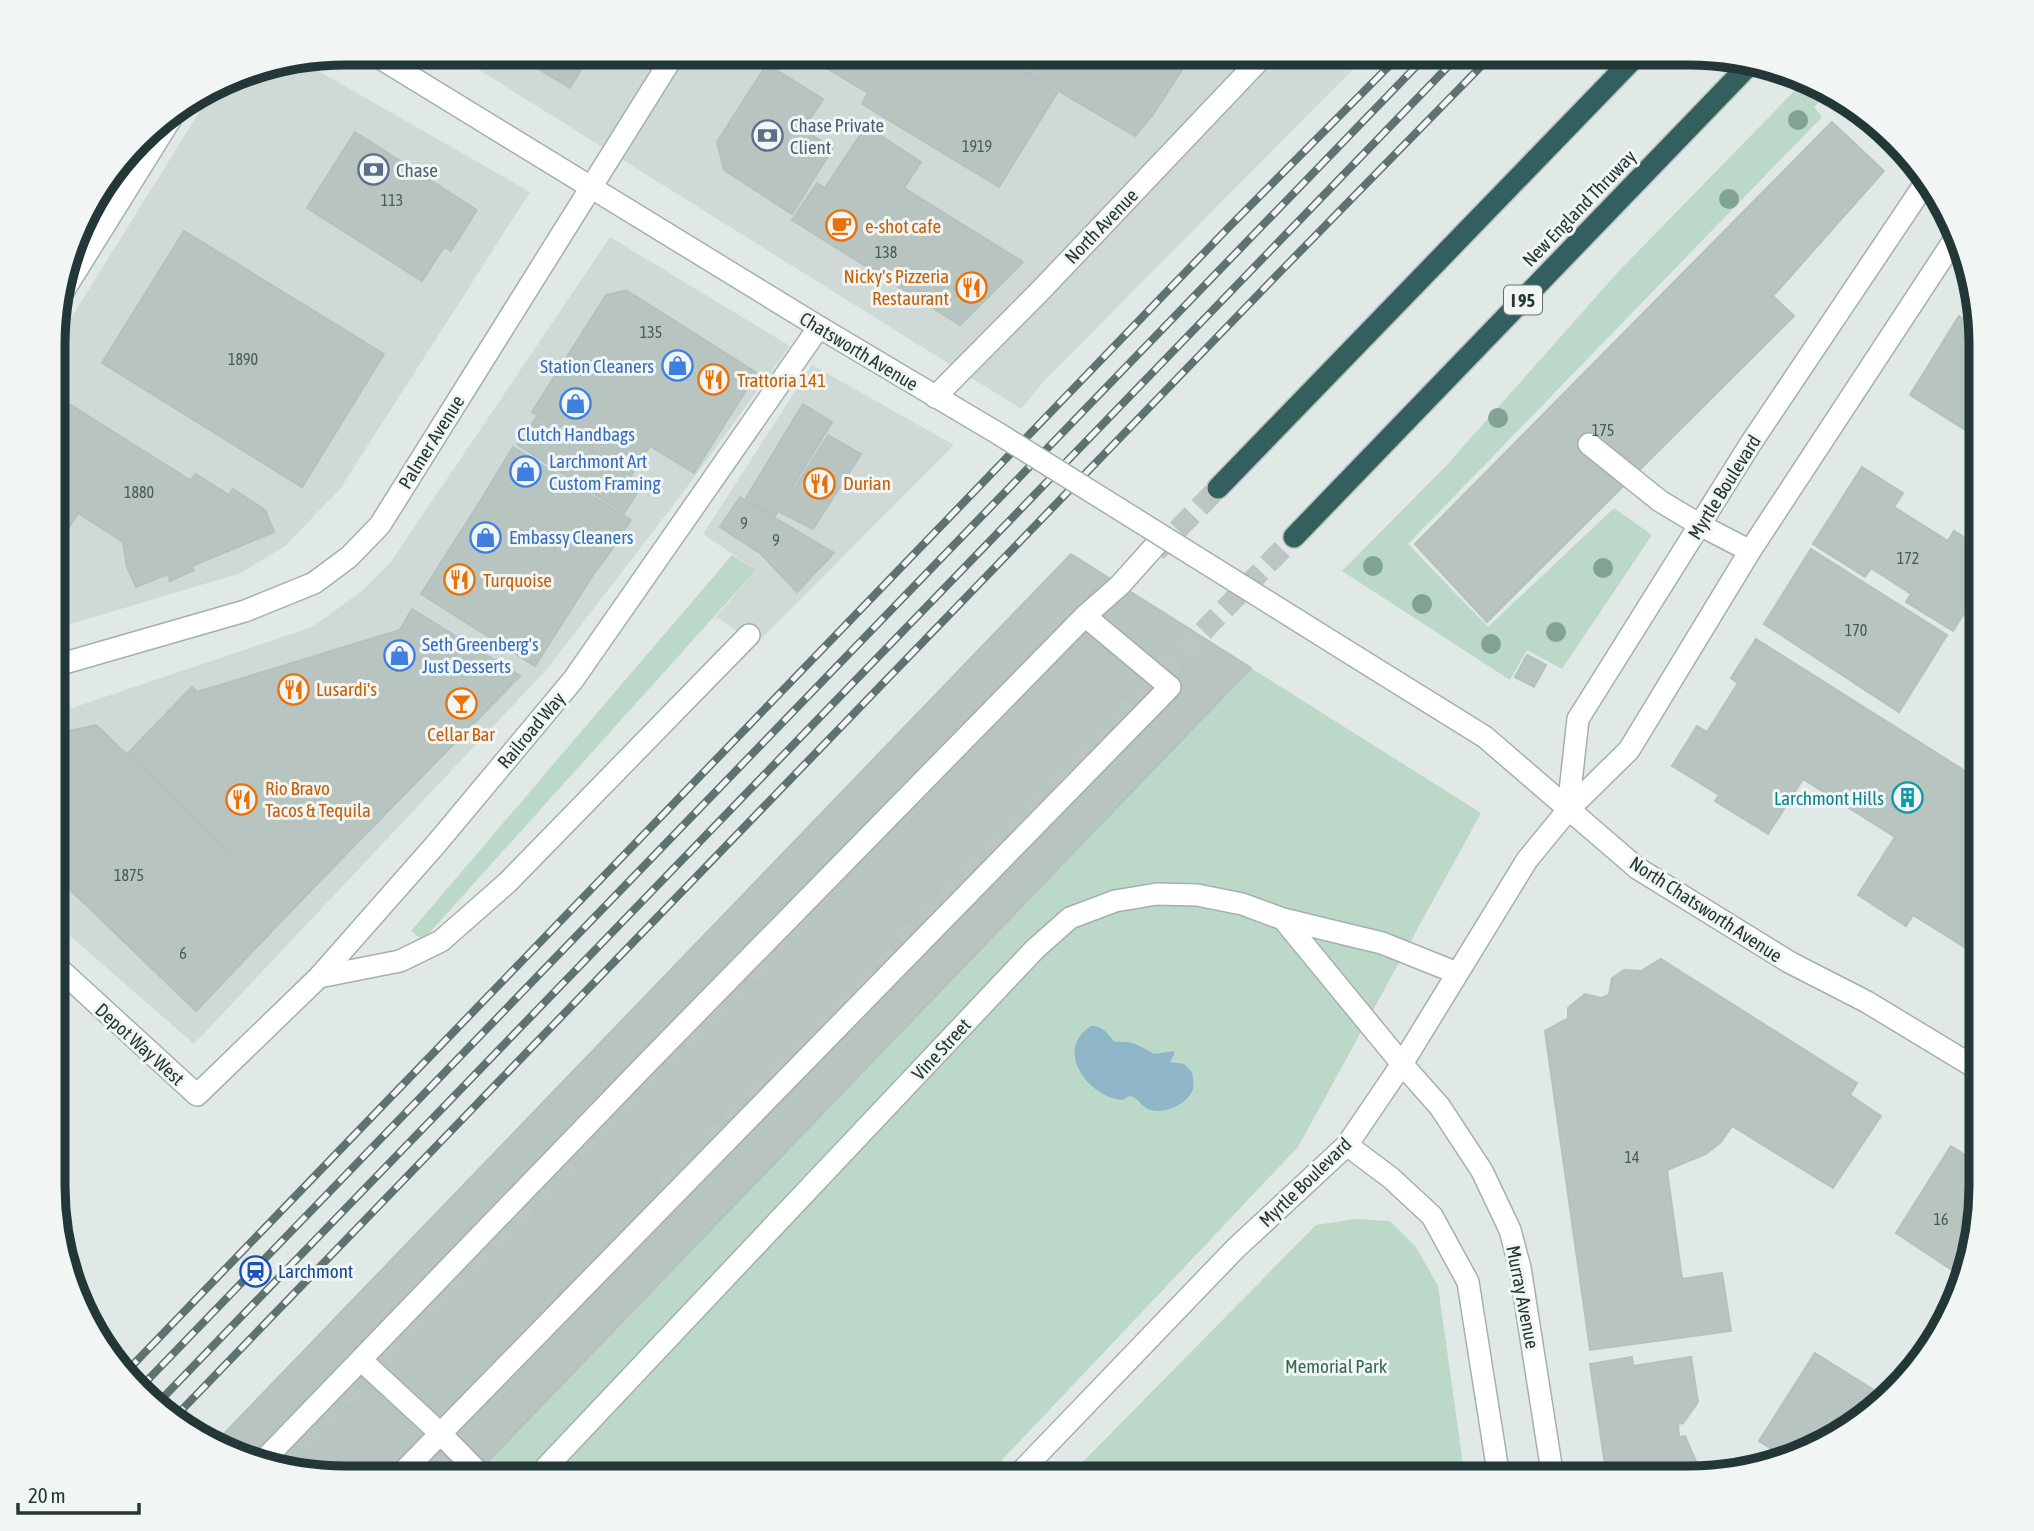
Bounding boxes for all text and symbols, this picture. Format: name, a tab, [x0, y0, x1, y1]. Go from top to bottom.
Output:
place label: Chase Private Client	[790, 114, 884, 158]
bank icon: Chase Private Client	[750, 119, 784, 153]
house number: 1919	[962, 137, 992, 155]
street label: New England Thruway	[1518, 145, 1640, 271]
bank icon: Chase	[356, 153, 390, 187]
place label: Chase	[396, 159, 438, 181]
street label: North Avenue	[1060, 184, 1142, 268]
house number: 113	[381, 191, 403, 209]
cafe icon: e-shot cafe	[825, 209, 859, 243]
place label: e-shot cafe	[865, 215, 941, 237]
house number: 138	[875, 243, 897, 261]
place label: Nicky's Pizzeria Restaurant	[844, 265, 949, 309]
restaurant icon: Nicky's Pizzeria Restaurant	[955, 270, 989, 304]
road number: I 95	[1504, 286, 1542, 314]
street label: Chatsworth Avenue	[796, 307, 922, 395]
house number: 135	[640, 323, 662, 341]
shop icon: Station Cleaners	[660, 349, 694, 383]
house number: 1890	[228, 350, 258, 368]
place label: Station Cleaners	[540, 355, 654, 377]
restaurant icon: Trattoria 141	[697, 363, 731, 397]
place label: Trattoria 141	[737, 369, 826, 391]
shop icon: Clutch Handbags	[559, 386, 593, 420]
street label: Palmer Avenue	[394, 391, 468, 493]
house number: 175	[1592, 421, 1614, 439]
place label: Clutch Handbags	[517, 423, 635, 445]
street label: Myrtle Boulevard	[1683, 431, 1765, 543]
place label: Larchmont Art Custom Framing	[549, 450, 662, 494]
shop icon: Larchmont Art Custom Framing	[509, 455, 543, 489]
restaurant icon: Durian	[803, 466, 837, 500]
place label: Durian	[843, 472, 891, 494]
house number: 1880	[124, 483, 154, 501]
house number: 9	[740, 514, 748, 532]
shop icon: Embassy Cleaners	[469, 520, 503, 554]
place label: Embassy Cleaners	[509, 526, 634, 548]
house number: 9	[772, 531, 780, 549]
house number: 172	[1897, 549, 1919, 567]
restaurant icon: Turquoise	[443, 563, 477, 597]
place label: Turquoise	[483, 569, 552, 591]
house number: 170	[1845, 621, 1867, 639]
place label: Seth Greenberg's Just Desserts	[422, 633, 539, 677]
shop icon: Seth Greenberg's Just Desserts	[382, 638, 416, 672]
restaurant icon: Lusardi's	[276, 672, 310, 706]
place label: Lusardi's	[316, 678, 377, 700]
bar icon: Cellar Bar	[444, 686, 478, 720]
street label: Railroad Way	[493, 687, 569, 773]
place label: Cellar Bar	[427, 723, 495, 745]
place label: Rio Bravo Tacos & Tequila	[265, 777, 371, 821]
building icon: Larchmont Hills	[1890, 781, 1924, 815]
restaurant icon: Rio Bravo Tacos & Tequila	[225, 782, 259, 816]
place label: Larchmont Hills	[1774, 787, 1884, 809]
street label: North Chatsworth Avenue	[1626, 852, 1786, 966]
house number: 1875	[114, 866, 144, 884]
house number: 6	[179, 944, 187, 962]
street label: Depot Way West	[91, 998, 189, 1090]
street label: Vine Street	[907, 1014, 975, 1084]
street label: Myrtle Boulevard	[1255, 1133, 1355, 1231]
house number: 14	[1624, 1148, 1640, 1166]
house number: 16	[1933, 1210, 1949, 1228]
street label: Murray Avenue	[1502, 1244, 1544, 1350]
station icon: Larchmont	[238, 1254, 272, 1288]
place label: Larchmont	[278, 1260, 353, 1282]
park label: Memorial Park	[1285, 1355, 1388, 1377]
scale bar	[18, 1472, 138, 1516]
text: 20 m	[28, 1483, 66, 1507]

